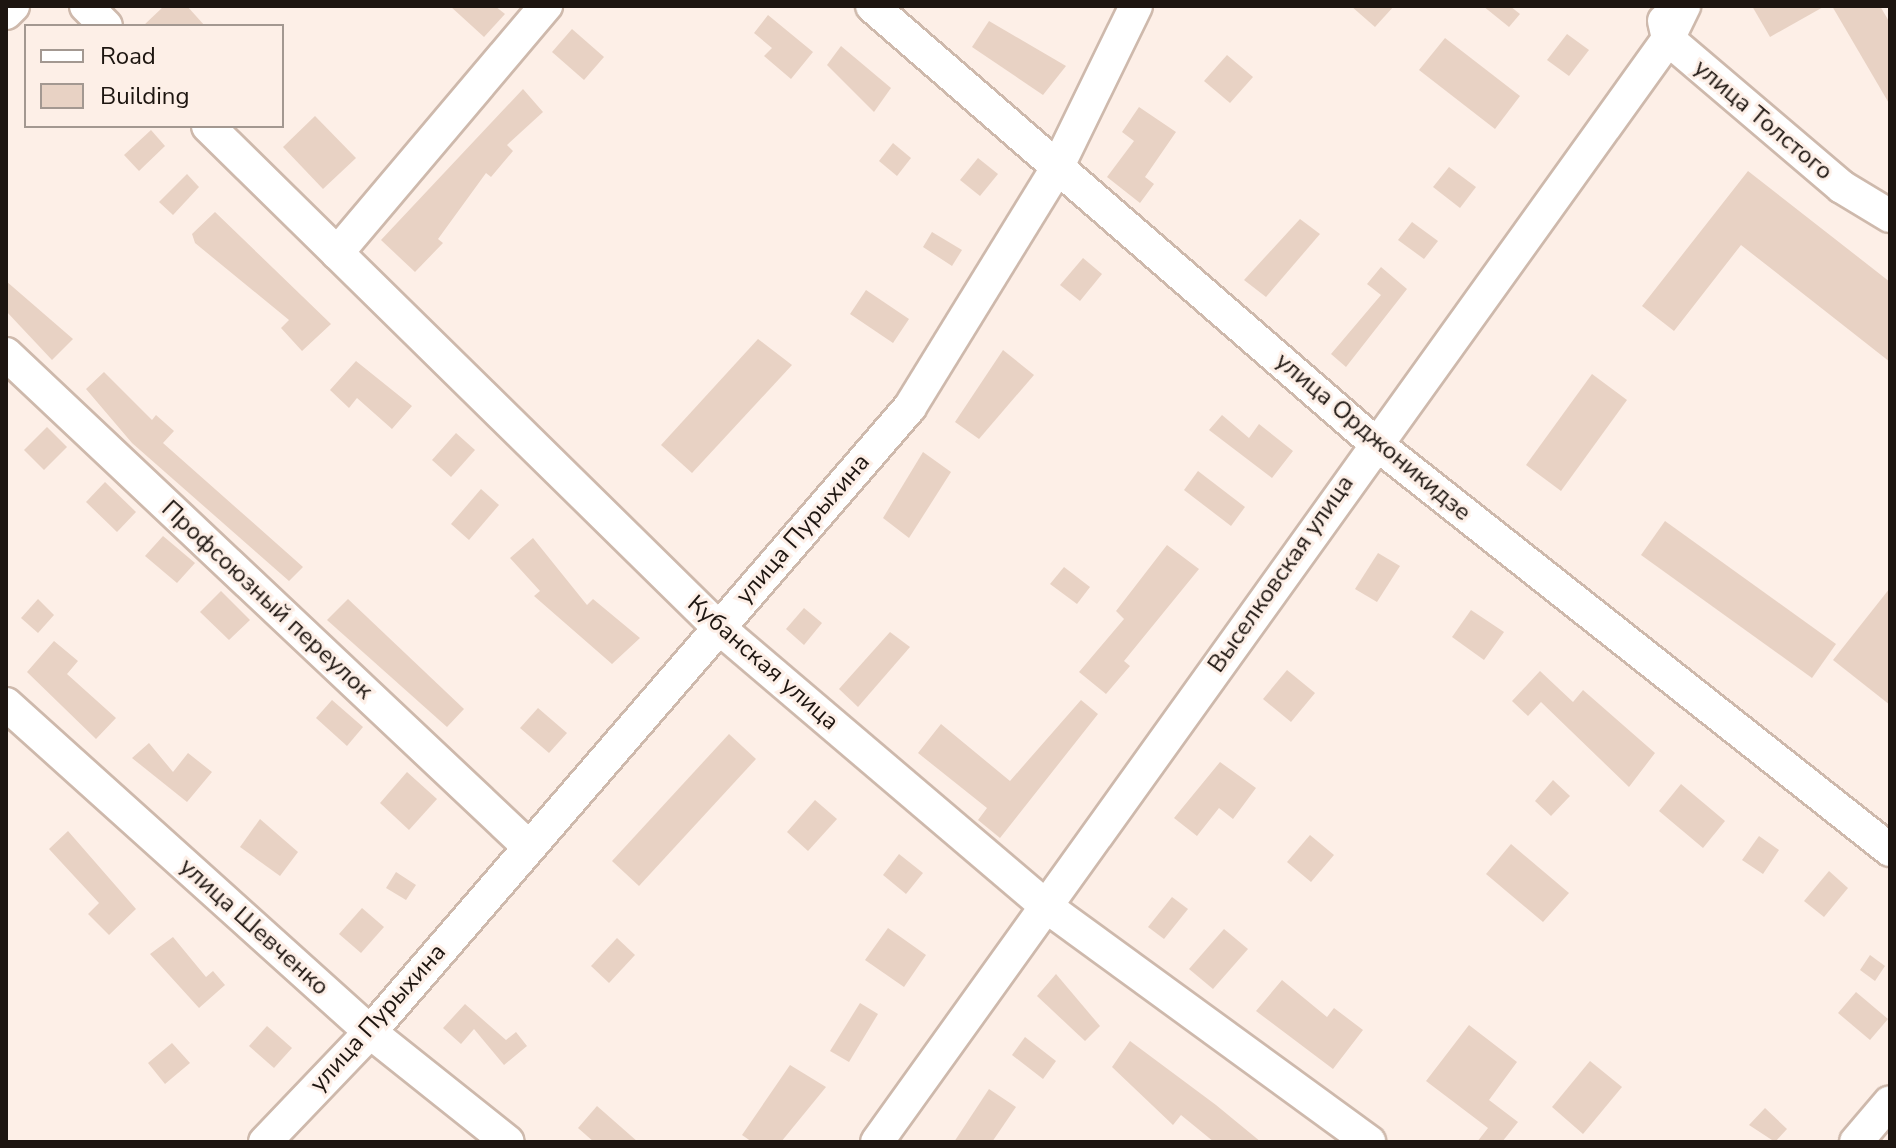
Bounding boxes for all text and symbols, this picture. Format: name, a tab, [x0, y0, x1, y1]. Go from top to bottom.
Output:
legend	[24, 24, 284, 128]
text: Road	[100, 40, 156, 72]
street label: улица Толстого	[1688, 54, 1838, 186]
text: Building	[100, 80, 190, 112]
street label: улица Орджоникидзе	[1269, 347, 1477, 527]
street label: улица Пурыхина	[730, 448, 876, 610]
street label: Выселковская улица	[1202, 470, 1360, 678]
street label: Профсоюзный переулок	[155, 495, 379, 705]
street label: Кубанская улица	[681, 589, 845, 737]
street label: улица Шевченко	[173, 852, 335, 1002]
street label: улица Пурыхина	[304, 938, 452, 1098]

